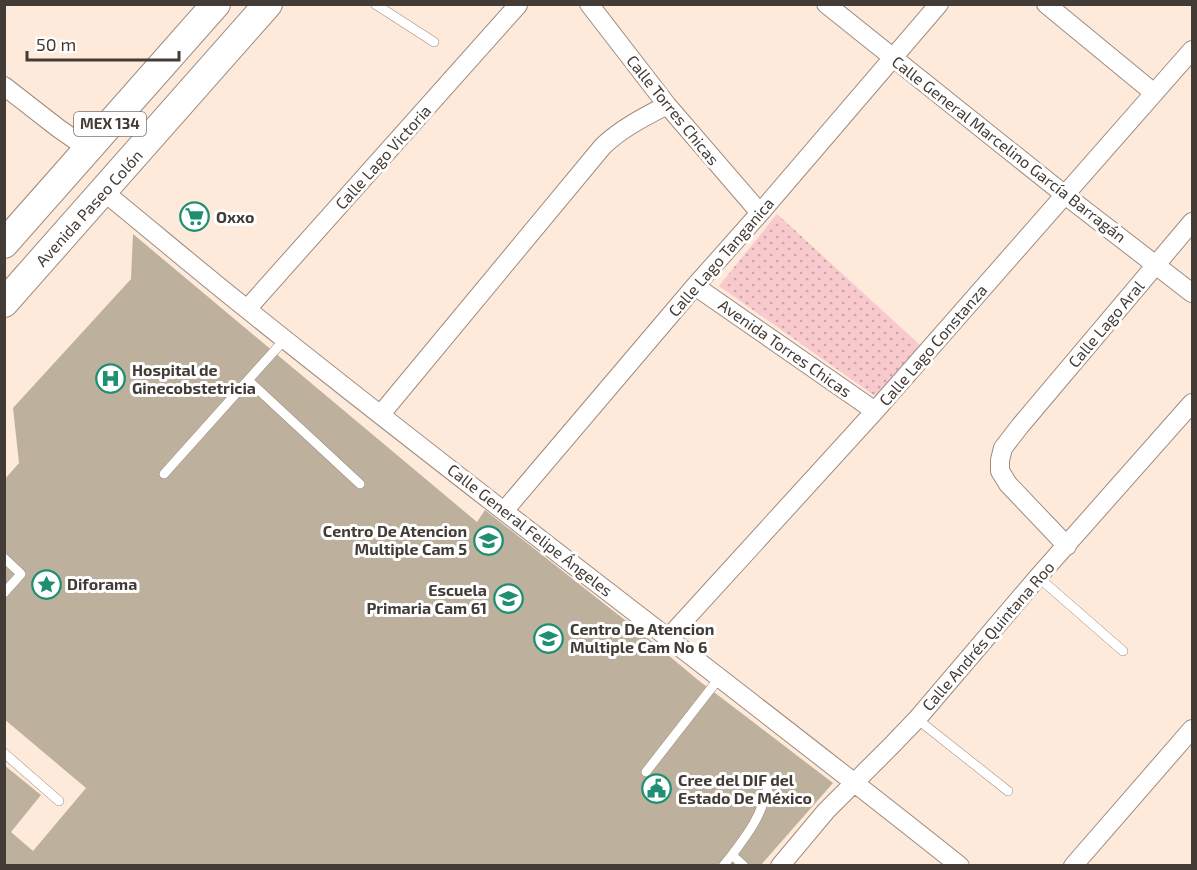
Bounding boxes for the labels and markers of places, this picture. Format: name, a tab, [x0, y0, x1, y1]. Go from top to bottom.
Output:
supermarket icon: Oxxo	[179, 201, 211, 233]
place label: Oxxo	[216, 207, 254, 226]
place label: Hospital de Ginecobstetricia	[132, 360, 256, 397]
hospital icon: Hospital de Ginecobstetricia	[95, 363, 127, 395]
place label: Centro De Atencion Multiple Cam 5	[323, 521, 467, 558]
school or university icon: Centro De Atencion Multiple Cam 5	[472, 524, 504, 556]
place icon: Diforama	[30, 568, 62, 600]
place label: Diforama	[67, 574, 137, 593]
place label: Escuela Primaria Cam 61	[366, 580, 487, 617]
school or university icon: Escuela Primaria Cam 61	[492, 583, 524, 615]
place label: Centro De Atencion Multiple Cam No 6	[570, 619, 714, 656]
school or university icon: Centro De Atencion Multiple Cam No 6	[533, 622, 565, 654]
place label: Cree del DIF del Estado De México	[678, 770, 812, 807]
public building icon: Cree del DIF del Estado De México	[641, 773, 673, 805]

